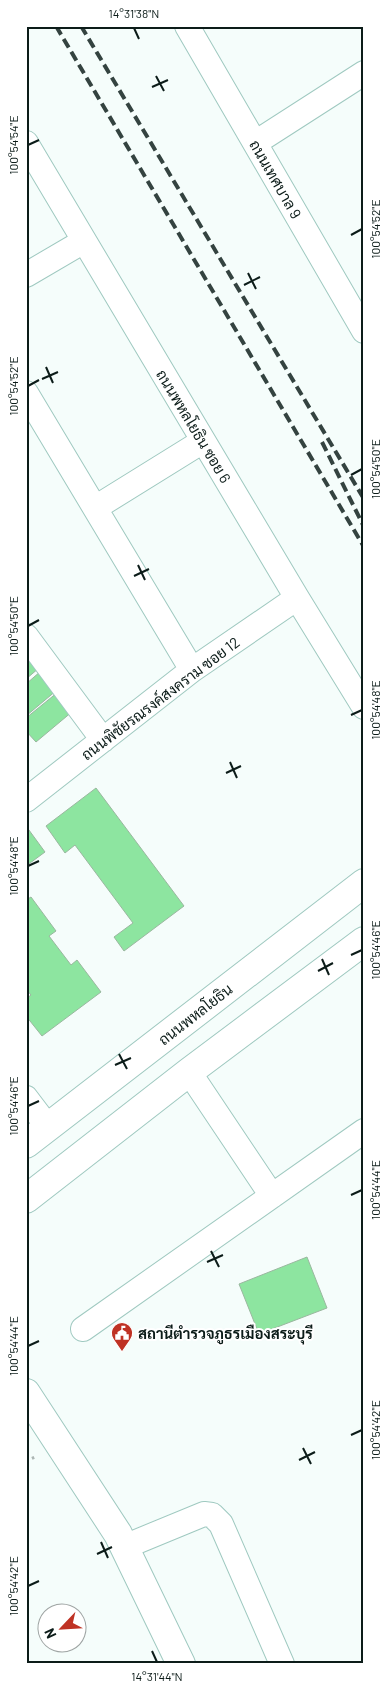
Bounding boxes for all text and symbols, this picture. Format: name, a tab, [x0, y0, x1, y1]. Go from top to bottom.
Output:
text: 14°31'38"N	[109, 6, 159, 20]
text: 100°54'54"E	[6, 115, 20, 175]
street label: ถนนเทศบาล 9	[246, 136, 306, 222]
text: 100°54'52"E	[368, 199, 382, 259]
text: 100°54'52"E	[6, 356, 20, 416]
street label: ถนนพหลโยธิน ซอย 6	[153, 366, 235, 486]
text: 100°54'50"E	[368, 439, 382, 499]
text: 100°54'50"E	[6, 596, 20, 656]
street label: ถนนพิชัยรณรงค์สงคราม ซอย 12	[77, 633, 243, 763]
text: 100°54'48"E	[368, 680, 382, 740]
text: 100°54'48"E	[6, 836, 20, 896]
text: 100°54'46"E	[368, 920, 382, 980]
street label: ถนนพหลโยธิน	[154, 980, 236, 1048]
text: 100°54'46"E	[6, 1076, 20, 1136]
text: 100°54'44"E	[368, 1160, 382, 1220]
text: 100°54'44"E	[6, 1316, 20, 1376]
public building icon: สถานีตำรวจภูธรเมืองสระบุรี	[110, 1321, 134, 1352]
place label: สถานีตำรวจภูธรเมืองสระบุรี	[138, 1324, 313, 1345]
text: 100°54'42"E	[368, 1400, 382, 1460]
text: 100°54'42"E	[6, 1556, 20, 1616]
north arrow	[38, 1602, 88, 1652]
text: N	[40, 1626, 59, 1642]
text: 14°31'44"N	[131, 1669, 183, 1683]

